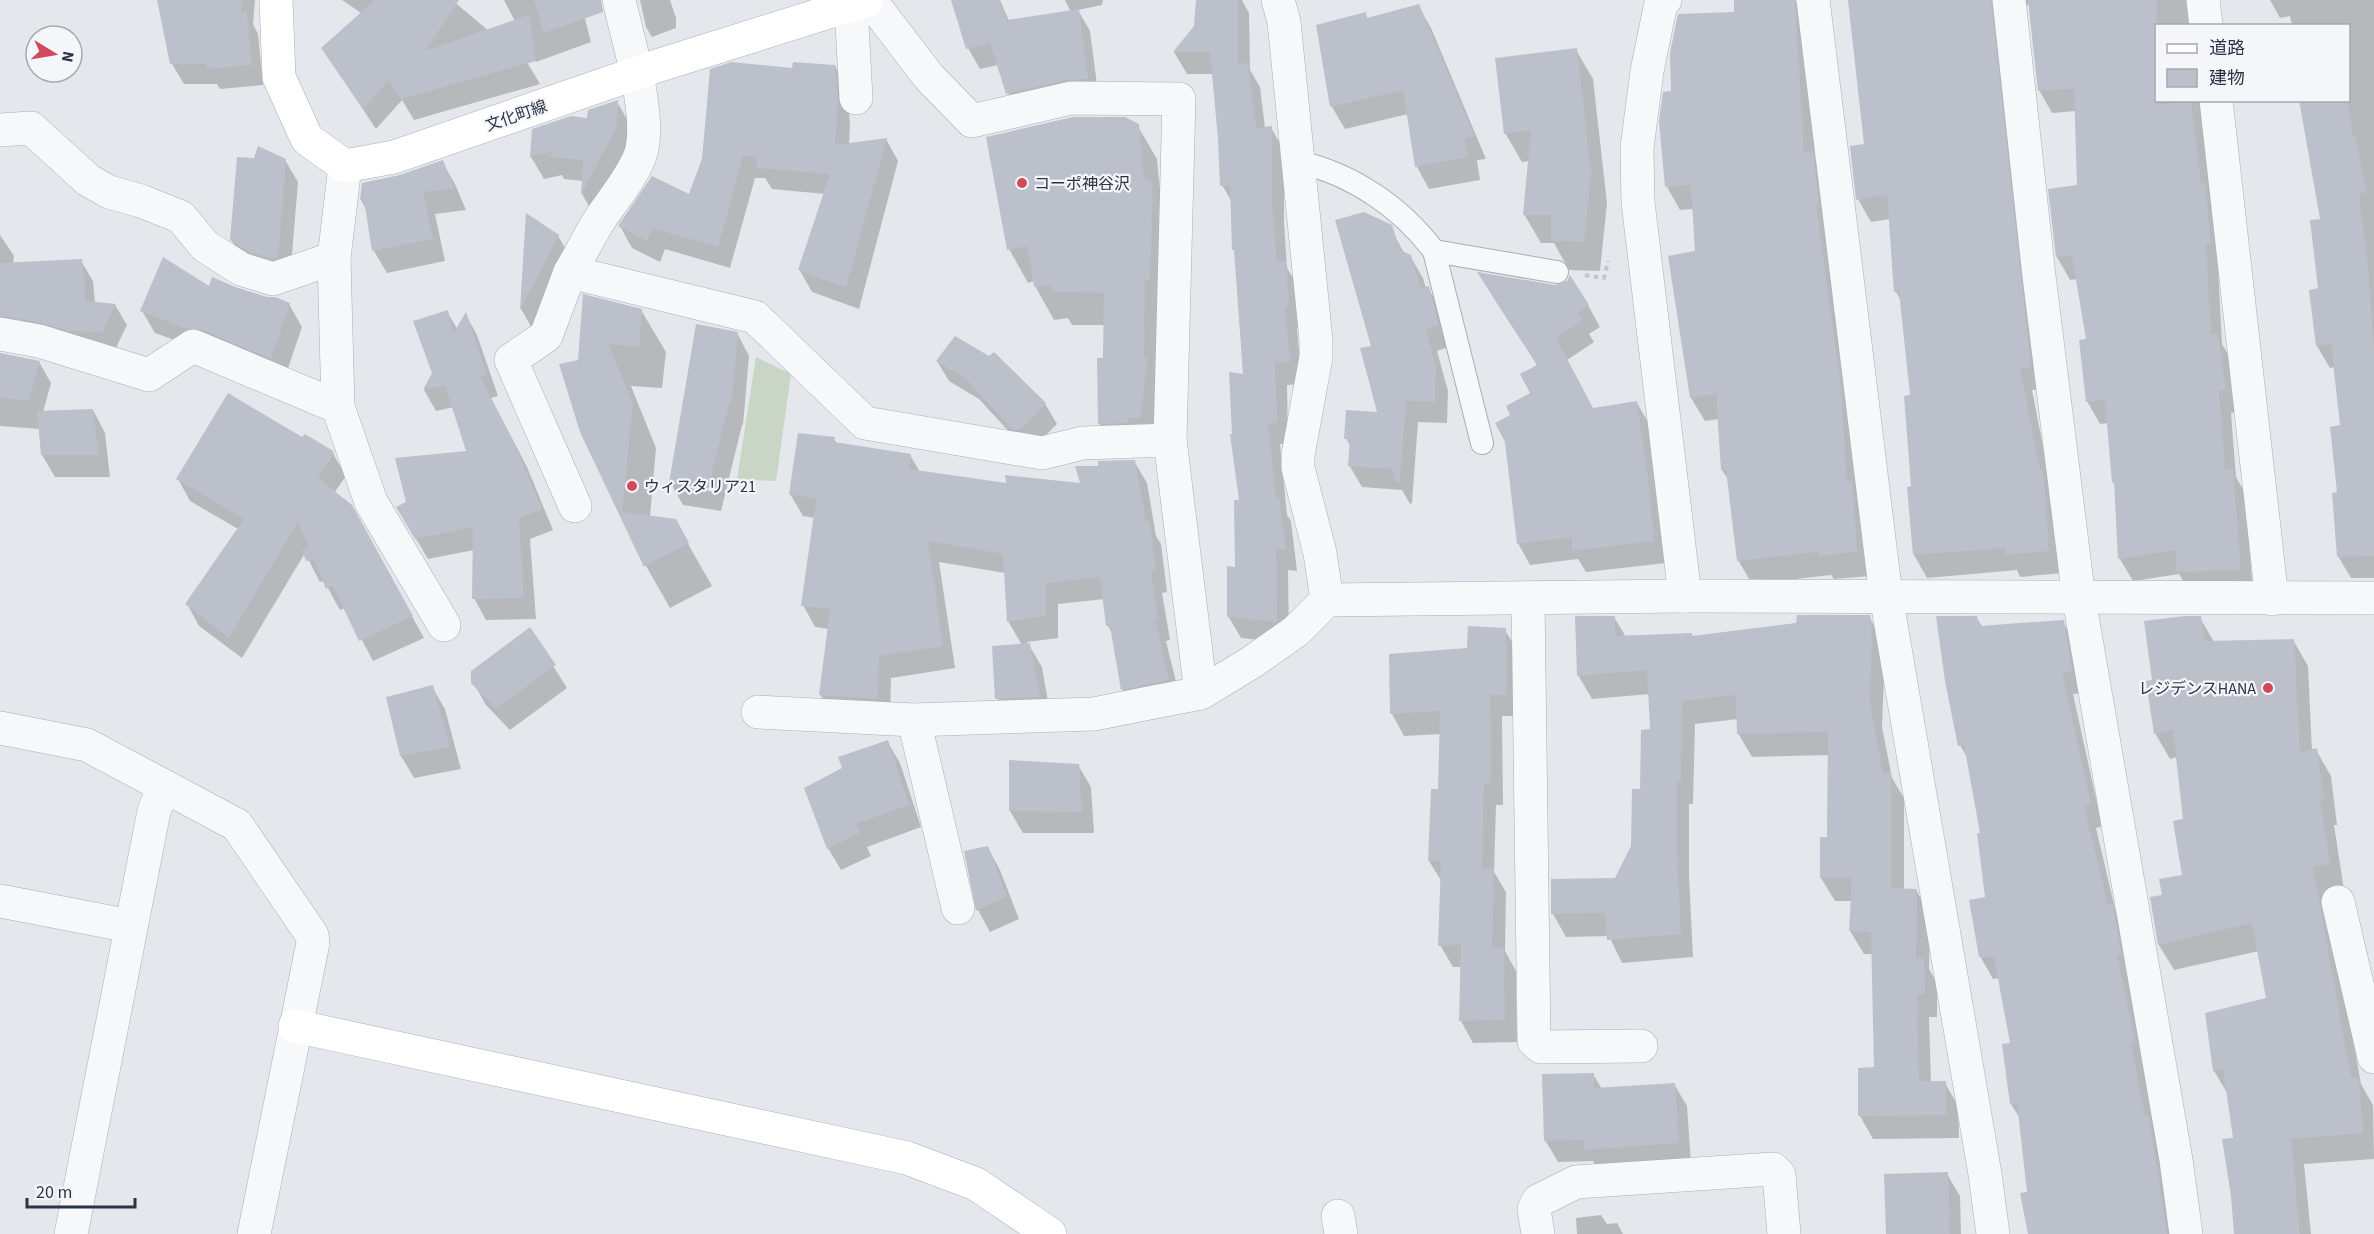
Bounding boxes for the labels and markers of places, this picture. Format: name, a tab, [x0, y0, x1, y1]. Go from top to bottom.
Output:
place label: コーポ神谷沢	[1034, 173, 1130, 195]
marker: コーポ神谷沢	[1015, 176, 1029, 190]
place label: ウィスタリア21	[644, 476, 756, 498]
marker: ウィスタリア21	[625, 479, 639, 493]
place label: レジデンスHANA	[2138, 678, 2256, 700]
marker: レジデンスHANA	[2261, 681, 2275, 695]

